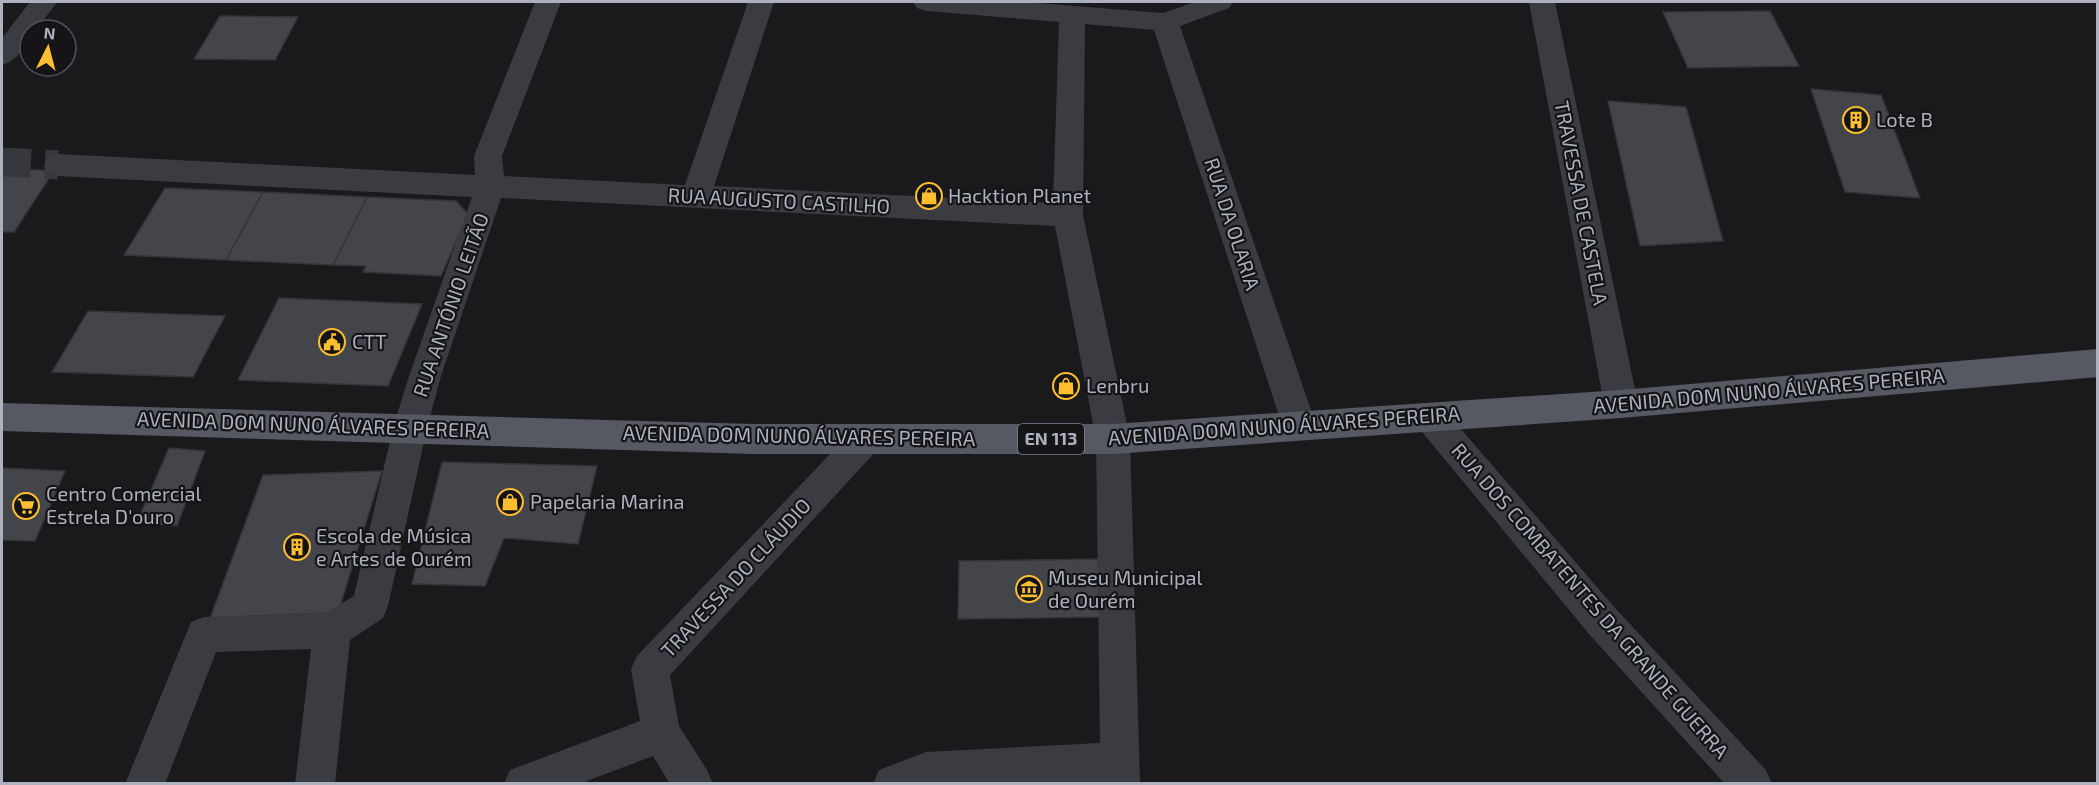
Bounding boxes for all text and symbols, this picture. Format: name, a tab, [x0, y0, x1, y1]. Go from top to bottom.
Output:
north arrow	[18, 18, 78, 78]
text: N	[43, 23, 56, 43]
street label: TRAVESSA DE CASTELA	[1550, 99, 1614, 307]
building icon: Lote B	[1841, 105, 1871, 135]
place label: Lote B	[1876, 107, 1933, 131]
street label: RUA DA OLARIA	[1200, 154, 1266, 293]
shop icon: Hacktion Planet	[914, 181, 944, 211]
street label: RUA AUGUSTO CASTILHO	[667, 182, 891, 218]
place label: Hacktion Planet	[948, 183, 1091, 207]
street label: RUA ANTÓNIO LEITÃO	[407, 210, 493, 400]
public building icon: CTT	[317, 327, 347, 357]
place label: CTT	[352, 329, 387, 353]
street label: AVENIDA DOM NUNO ÁLVARES PEREIRA	[1592, 363, 1946, 417]
shop icon: Lenbru	[1051, 371, 1081, 401]
place label: Lenbru	[1086, 373, 1149, 397]
street label: AVENIDA DOM NUNO ÁLVARES PEREIRA	[1107, 401, 1461, 449]
street label: AVENIDA DOM NUNO ÁLVARES PEREIRA	[136, 406, 490, 442]
street label: AVENIDA DOM NUNO ÁLVARES PEREIRA	[623, 420, 976, 450]
road number: EN 113	[1018, 424, 1084, 454]
street label: RUA DOS COMBATENTES DA GRANDE GUERRA	[1447, 438, 1735, 763]
place label: Centro Comercial Estrela D'ouro	[46, 481, 201, 528]
shop icon: Papelaria Marina	[495, 487, 525, 517]
place label: Papelaria Marina	[530, 489, 684, 513]
supermarket icon: Centro Comercial Estrela D'ouro	[11, 491, 41, 521]
street label: TRAVESSA DO CLÁUDIO	[655, 493, 815, 662]
place label: Escola de Música e Artes de Ourém	[316, 523, 472, 570]
building icon: Escola de Música e Artes de Ourém	[282, 532, 312, 562]
place label: Museu Municipal de Ourém	[1048, 565, 1203, 612]
museum icon: Museu Municipal de Ourém	[1014, 574, 1044, 604]

